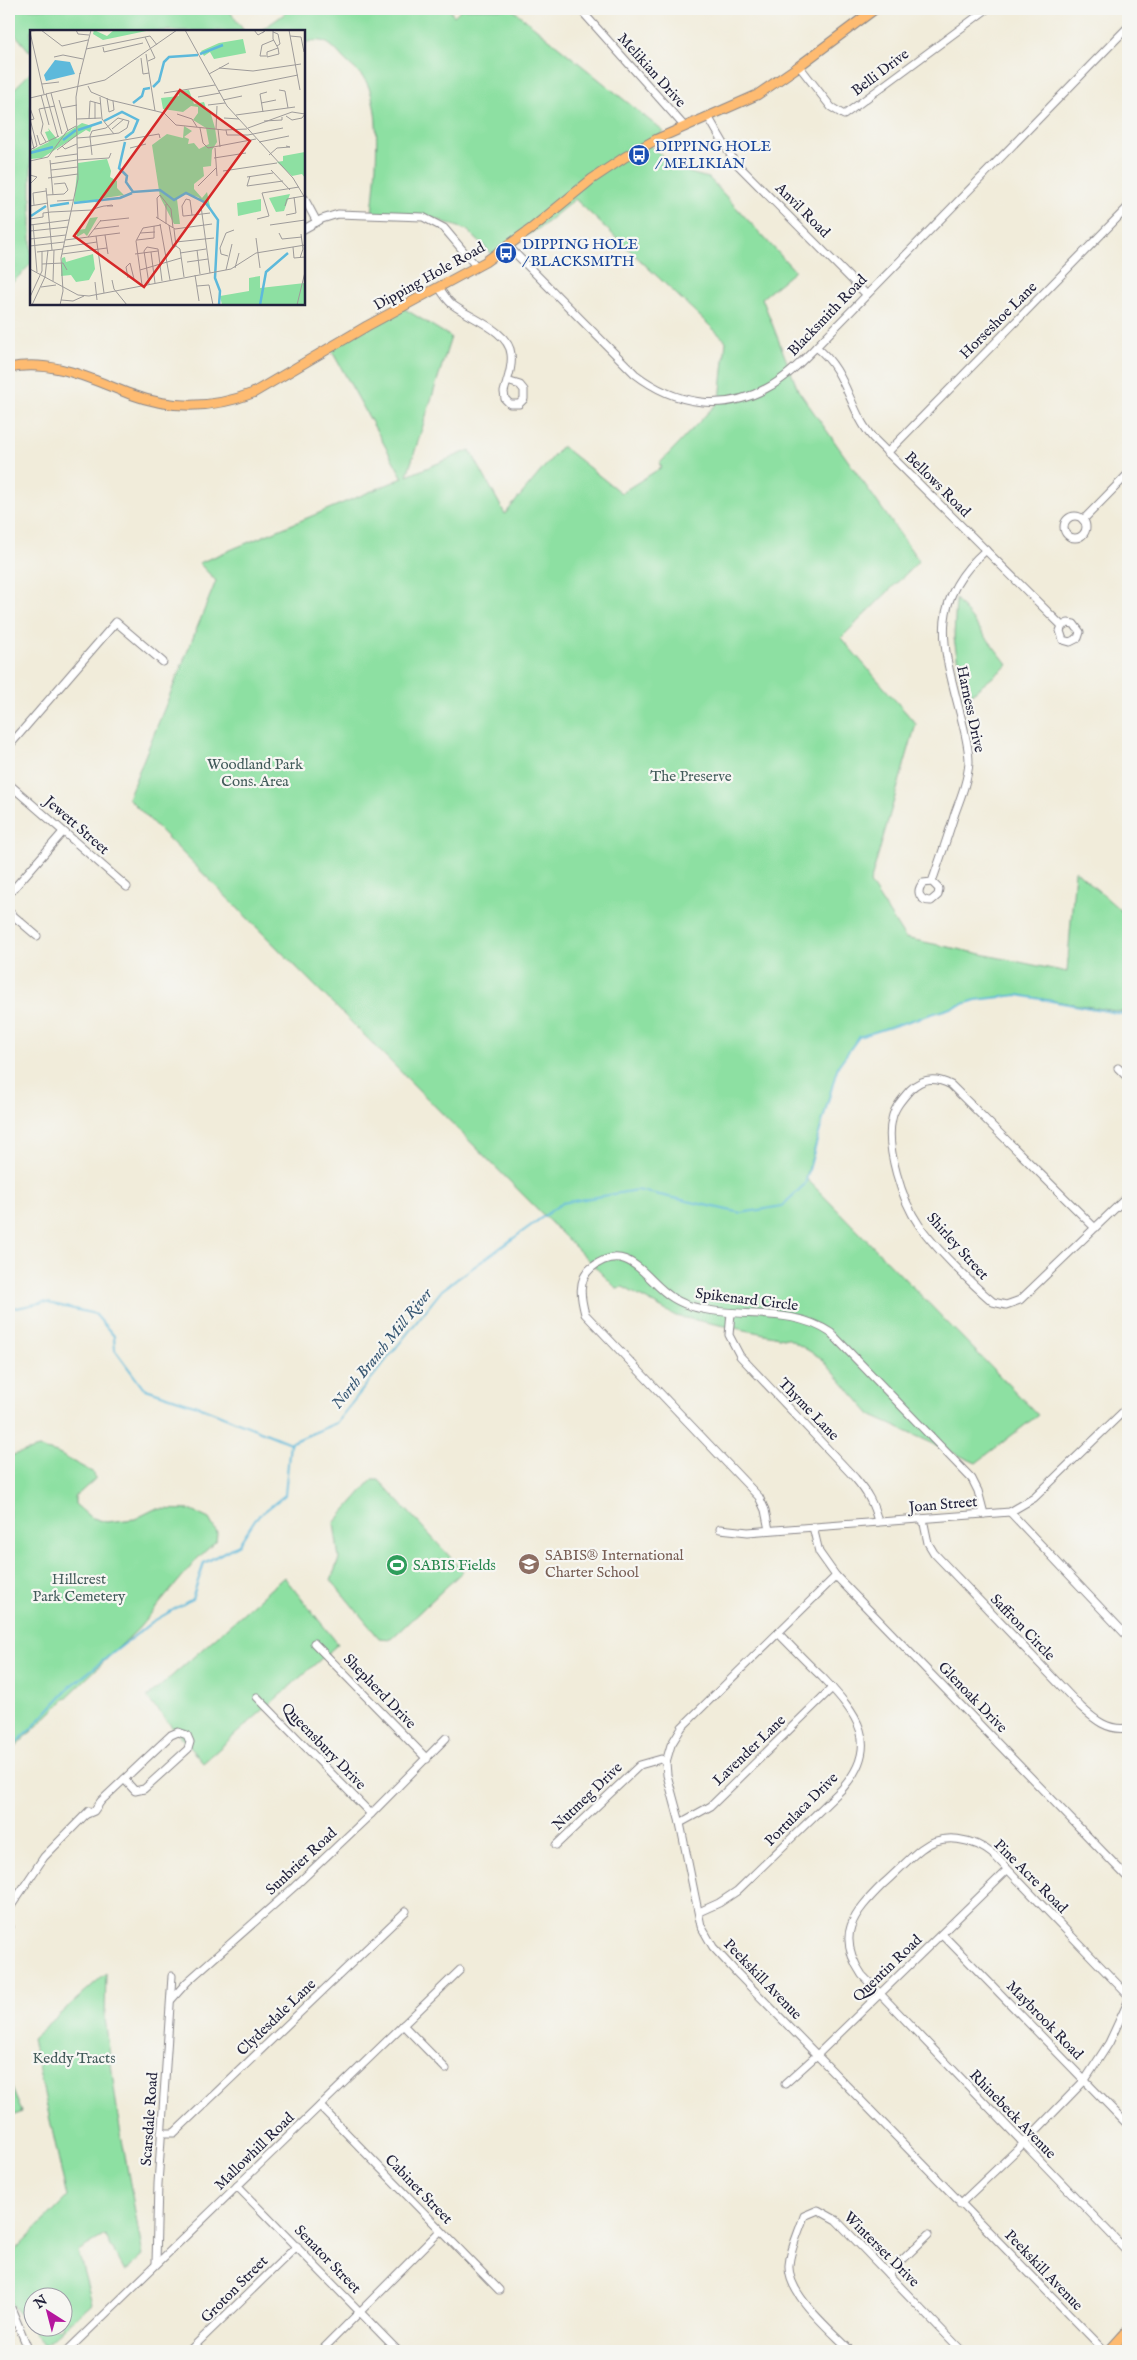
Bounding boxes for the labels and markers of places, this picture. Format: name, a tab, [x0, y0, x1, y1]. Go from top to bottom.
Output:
place label: DIPPING HOLE / MELIKIAN	[655, 137, 771, 173]
bus stop icon: DIPPING HOLE / MELIKIAN	[627, 143, 651, 167]
place label: DIPPING HOLE / BLACKSMITH	[522, 235, 638, 271]
bus stop icon: DIPPING HOLE / BLACKSMITH	[494, 241, 518, 265]
place label: SABIS® International Charter School	[545, 1546, 685, 1582]
school or university icon: SABIS® International Charter School	[517, 1552, 541, 1576]
sports icon: SABIS Fields	[385, 1553, 409, 1577]
place label: SABIS Fields	[413, 1556, 496, 1575]

